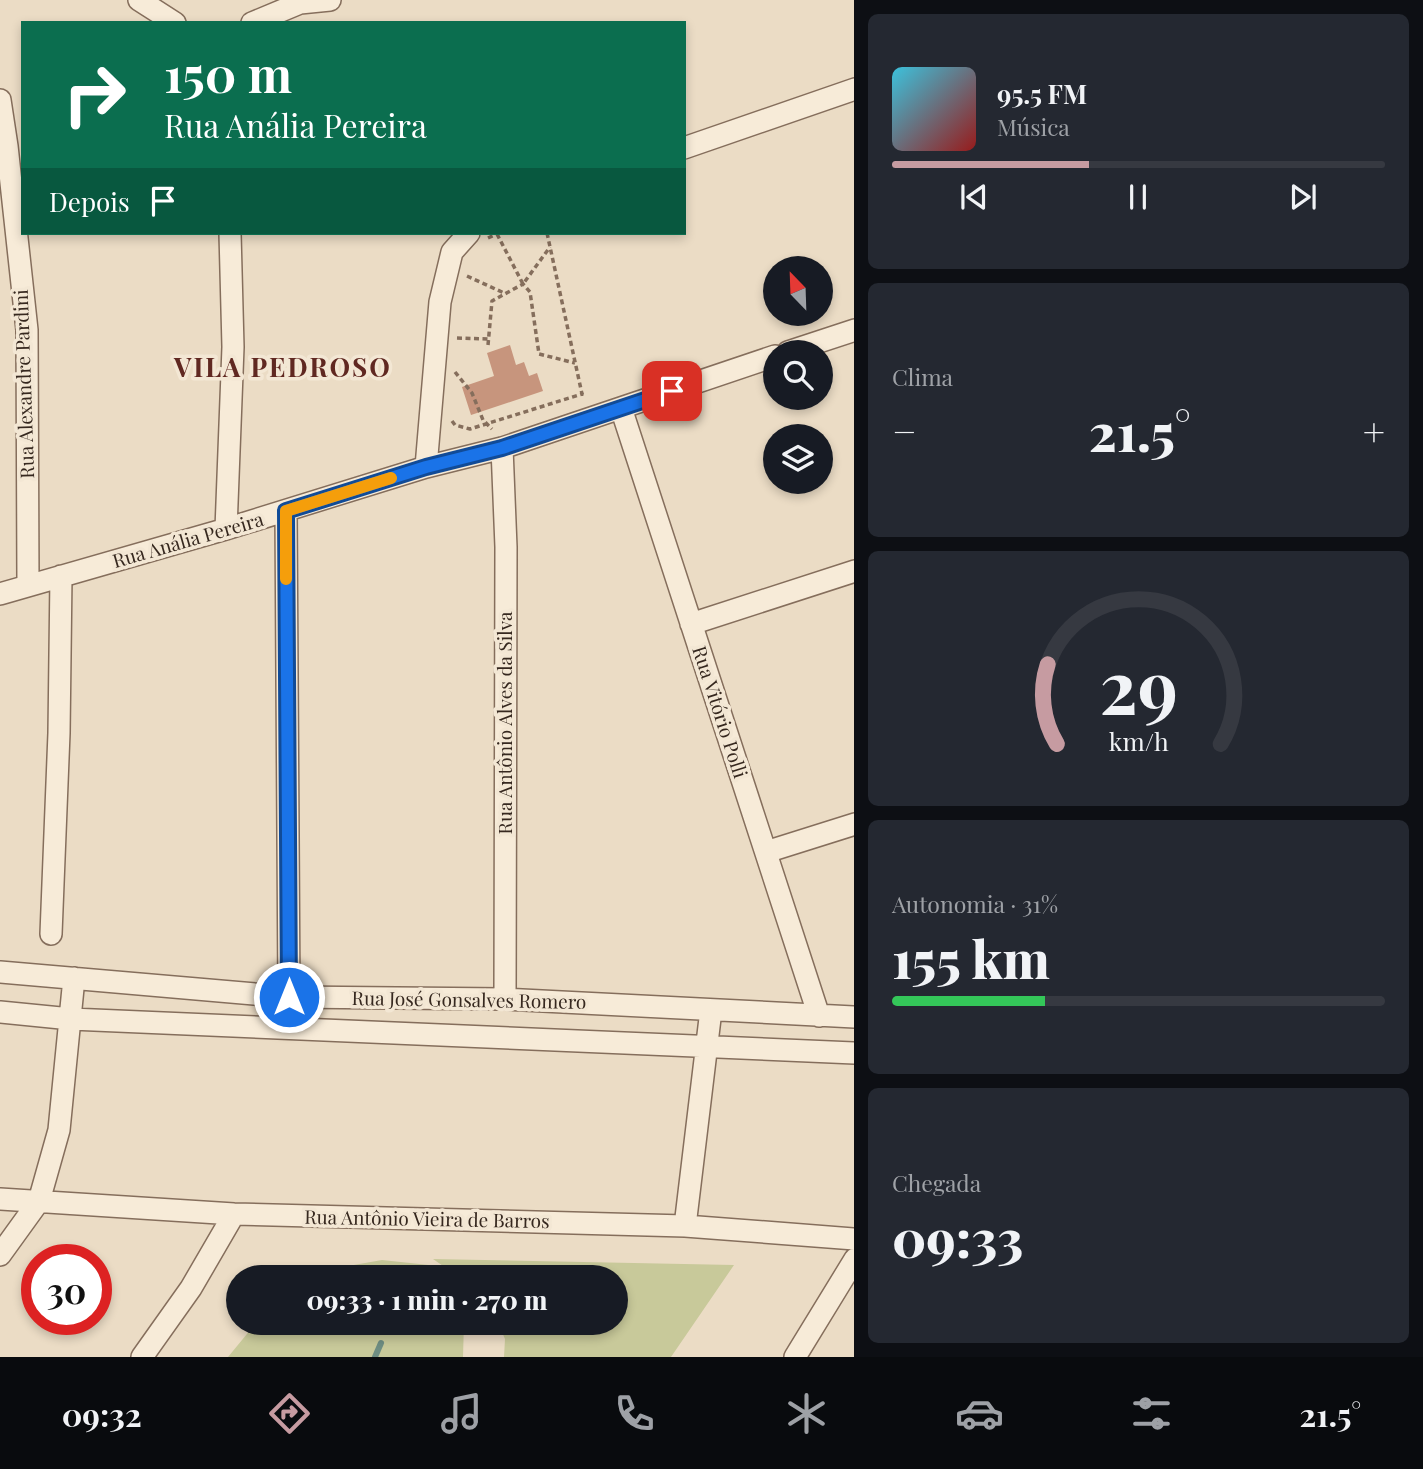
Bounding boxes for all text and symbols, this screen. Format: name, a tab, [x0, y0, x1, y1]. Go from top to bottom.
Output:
text: 150 m	[164, 40, 292, 105]
icon: right	[49, 49, 140, 140]
text: 95.5 FM	[997, 76, 1087, 111]
text: Rua Anália Pereira	[164, 103, 427, 146]
text: Música	[997, 111, 1070, 142]
icon: previous	[955, 178, 993, 216]
icon: pause	[1119, 178, 1157, 216]
icon: next	[1284, 178, 1322, 216]
icon: arrive	[144, 182, 182, 220]
text: Depois	[49, 184, 130, 219]
north arrow	[763, 256, 833, 326]
map controls	[763, 256, 833, 494]
street label: Rua Alexandre Pardini	[7, 289, 39, 479]
button: search	[763, 340, 833, 410]
district label: VILA PEDROSO	[173, 349, 392, 384]
pin	[642, 361, 702, 421]
text: Clima	[892, 361, 953, 392]
icon: arrive	[653, 372, 691, 410]
text: 21.5°	[1089, 396, 1191, 465]
text: −	[892, 405, 917, 456]
text: +	[1363, 405, 1385, 456]
button: layers	[763, 424, 833, 494]
street label: Rua Anália Pereira	[109, 505, 267, 573]
street label: Rua Antônio Alves da Silva	[491, 611, 517, 834]
text: 29	[1099, 636, 1178, 733]
street label: Rua Vitório Polli	[687, 642, 755, 782]
text: km/h	[1109, 724, 1169, 757]
text: Autonomia · 31%	[892, 888, 1058, 919]
text: 155 km	[892, 923, 1050, 992]
position arrow	[252, 960, 326, 1034]
street label: Rua José Gonsalves Romero	[352, 984, 587, 1014]
text: Chegada	[892, 1167, 981, 1198]
text: 09:33	[892, 1202, 1023, 1271]
street label: Rua Antônio Vieira de Barros	[304, 1203, 550, 1233]
speed limit sign: 30	[21, 1244, 112, 1335]
text: 09:33 · 1 min · 270 m	[307, 1282, 547, 1317]
icon: directions	[265, 1389, 314, 1438]
icon: music	[437, 1389, 486, 1438]
icon: phone	[610, 1389, 659, 1438]
icon: climate	[782, 1389, 831, 1438]
icon: car	[955, 1389, 1004, 1438]
icon: filters	[1127, 1389, 1176, 1438]
text: 09:32	[62, 1392, 142, 1435]
text: 21.5°	[1300, 1392, 1361, 1435]

